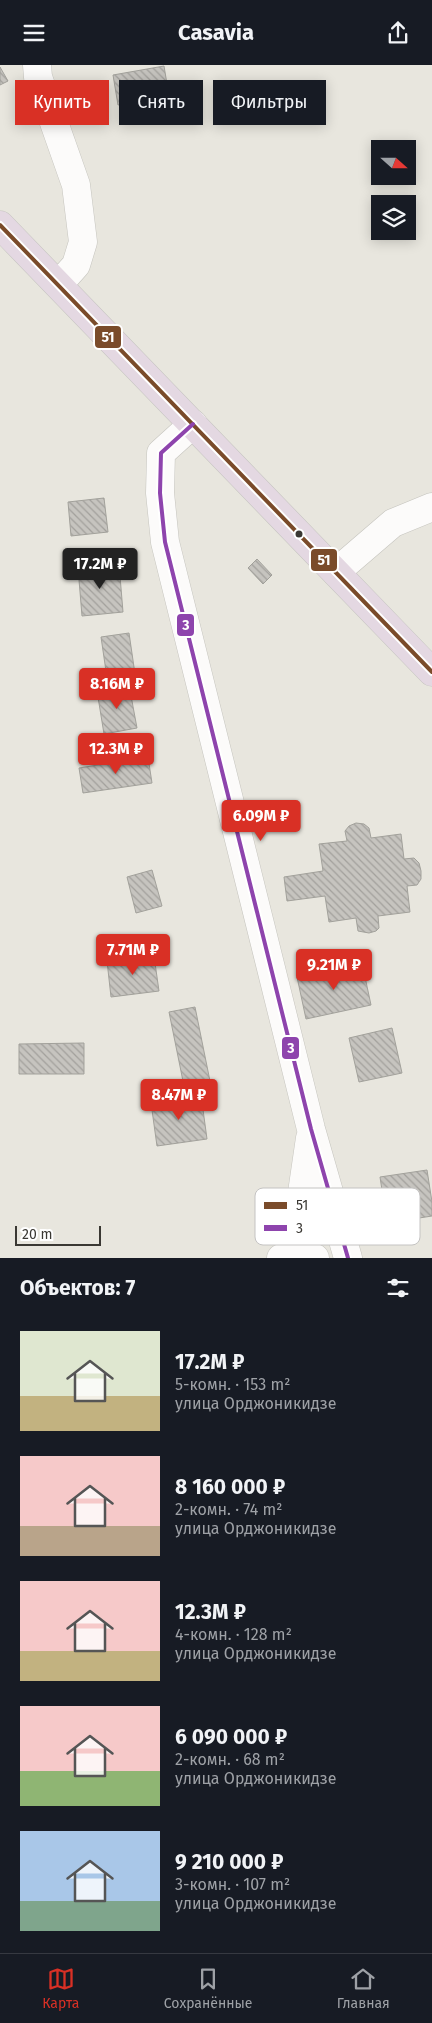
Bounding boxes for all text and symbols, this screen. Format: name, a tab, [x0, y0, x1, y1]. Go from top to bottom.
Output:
icon: menu	[20, 19, 48, 47]
text: Casavia	[178, 19, 254, 46]
icon: share	[384, 19, 412, 47]
chip: Купить	[15, 80, 109, 125]
chip: Снять	[119, 80, 203, 125]
chip: Фильтры	[213, 80, 326, 125]
north arrow	[371, 140, 416, 185]
map controls	[371, 140, 416, 240]
button: layers	[371, 195, 416, 240]
line badge: 51	[94, 325, 122, 349]
text: 51	[101, 329, 115, 346]
unlabelled marker	[294, 529, 304, 539]
pin: 17.2M ₽	[54, 547, 146, 590]
line badge: 51	[310, 548, 338, 572]
text: 51	[317, 552, 331, 569]
text: 17.2M ₽	[74, 554, 126, 573]
line badge: 3	[176, 613, 195, 637]
text: 3	[181, 617, 190, 634]
pin: 8.16M ₽	[71, 667, 163, 710]
text: 8.16M ₽	[90, 674, 144, 693]
pin: 12.3M ₽	[70, 733, 162, 775]
text: 12.3M ₽	[89, 739, 143, 758]
pin: 6.09M ₽	[215, 799, 307, 842]
text: 6.09M ₽	[233, 806, 289, 825]
pin: 7.71M ₽	[87, 933, 179, 976]
text: 7.71M ₽	[107, 940, 159, 959]
pin: 9.21M ₽	[288, 949, 380, 991]
text: 9.21M ₽	[307, 955, 361, 974]
line badge: 3	[281, 1036, 300, 1060]
text: 3	[286, 1040, 295, 1057]
pin: 8.47M ₽	[133, 1079, 225, 1121]
text: 8.47M ₽	[152, 1085, 206, 1104]
legend	[255, 1188, 420, 1245]
text: 51	[296, 1197, 308, 1214]
text: 3	[296, 1220, 303, 1237]
scale bar	[15, 1223, 101, 1246]
text: 20 m	[22, 1226, 52, 1243]
icon: filters	[384, 1274, 412, 1302]
text: Объектов: 7	[20, 1275, 135, 1301]
text: 17.2M ₽	[175, 1349, 244, 1375]
icon: home	[60, 1351, 120, 1411]
text: 5-комн. · 153 m²	[175, 1375, 290, 1394]
text: улица Орджоникидзе	[175, 1394, 336, 1413]
text: 8 160 000 ₽	[175, 1474, 285, 1500]
icon: home	[60, 1476, 120, 1536]
text: 2-комн. · 74 m²	[175, 1500, 283, 1519]
text: улица Орджоникидзе	[175, 1519, 336, 1538]
text: 12.3M ₽	[175, 1599, 246, 1625]
icon: home	[60, 1601, 120, 1661]
text: 4-комн. · 128 m²	[175, 1625, 292, 1644]
text: улица Орджоникидзе	[175, 1644, 336, 1663]
text: 6 090 000 ₽	[175, 1724, 287, 1750]
icon: home	[60, 1726, 120, 1786]
text: 2-комн. · 68 m²	[175, 1750, 285, 1769]
text: улица Орджоникидзе	[175, 1769, 336, 1788]
text: 9 210 000 ₽	[175, 1849, 283, 1875]
icon: home	[60, 1851, 120, 1911]
text: 3-комн. · 107 m²	[175, 1875, 290, 1894]
text: улица Орджоникидзе	[175, 1894, 336, 1913]
tab: Карта	[42, 1965, 79, 2012]
tab: Сохранённые	[164, 1965, 252, 2012]
tab: Главная	[337, 1965, 390, 2012]

